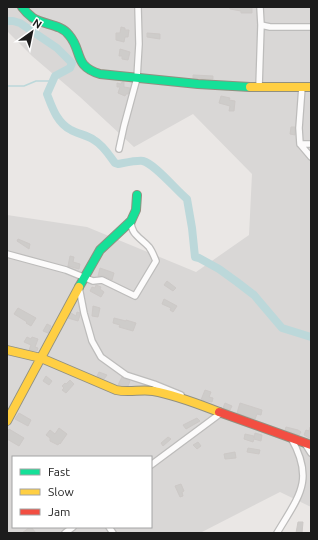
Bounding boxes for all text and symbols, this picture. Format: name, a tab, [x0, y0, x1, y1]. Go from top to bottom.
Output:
north arrow	[12, 12, 52, 52]
text: N	[31, 16, 44, 31]
legend	[12, 456, 152, 528]
text: Fast	[48, 465, 70, 478]
text: Slow	[48, 485, 74, 498]
text: Jam	[48, 505, 70, 518]

